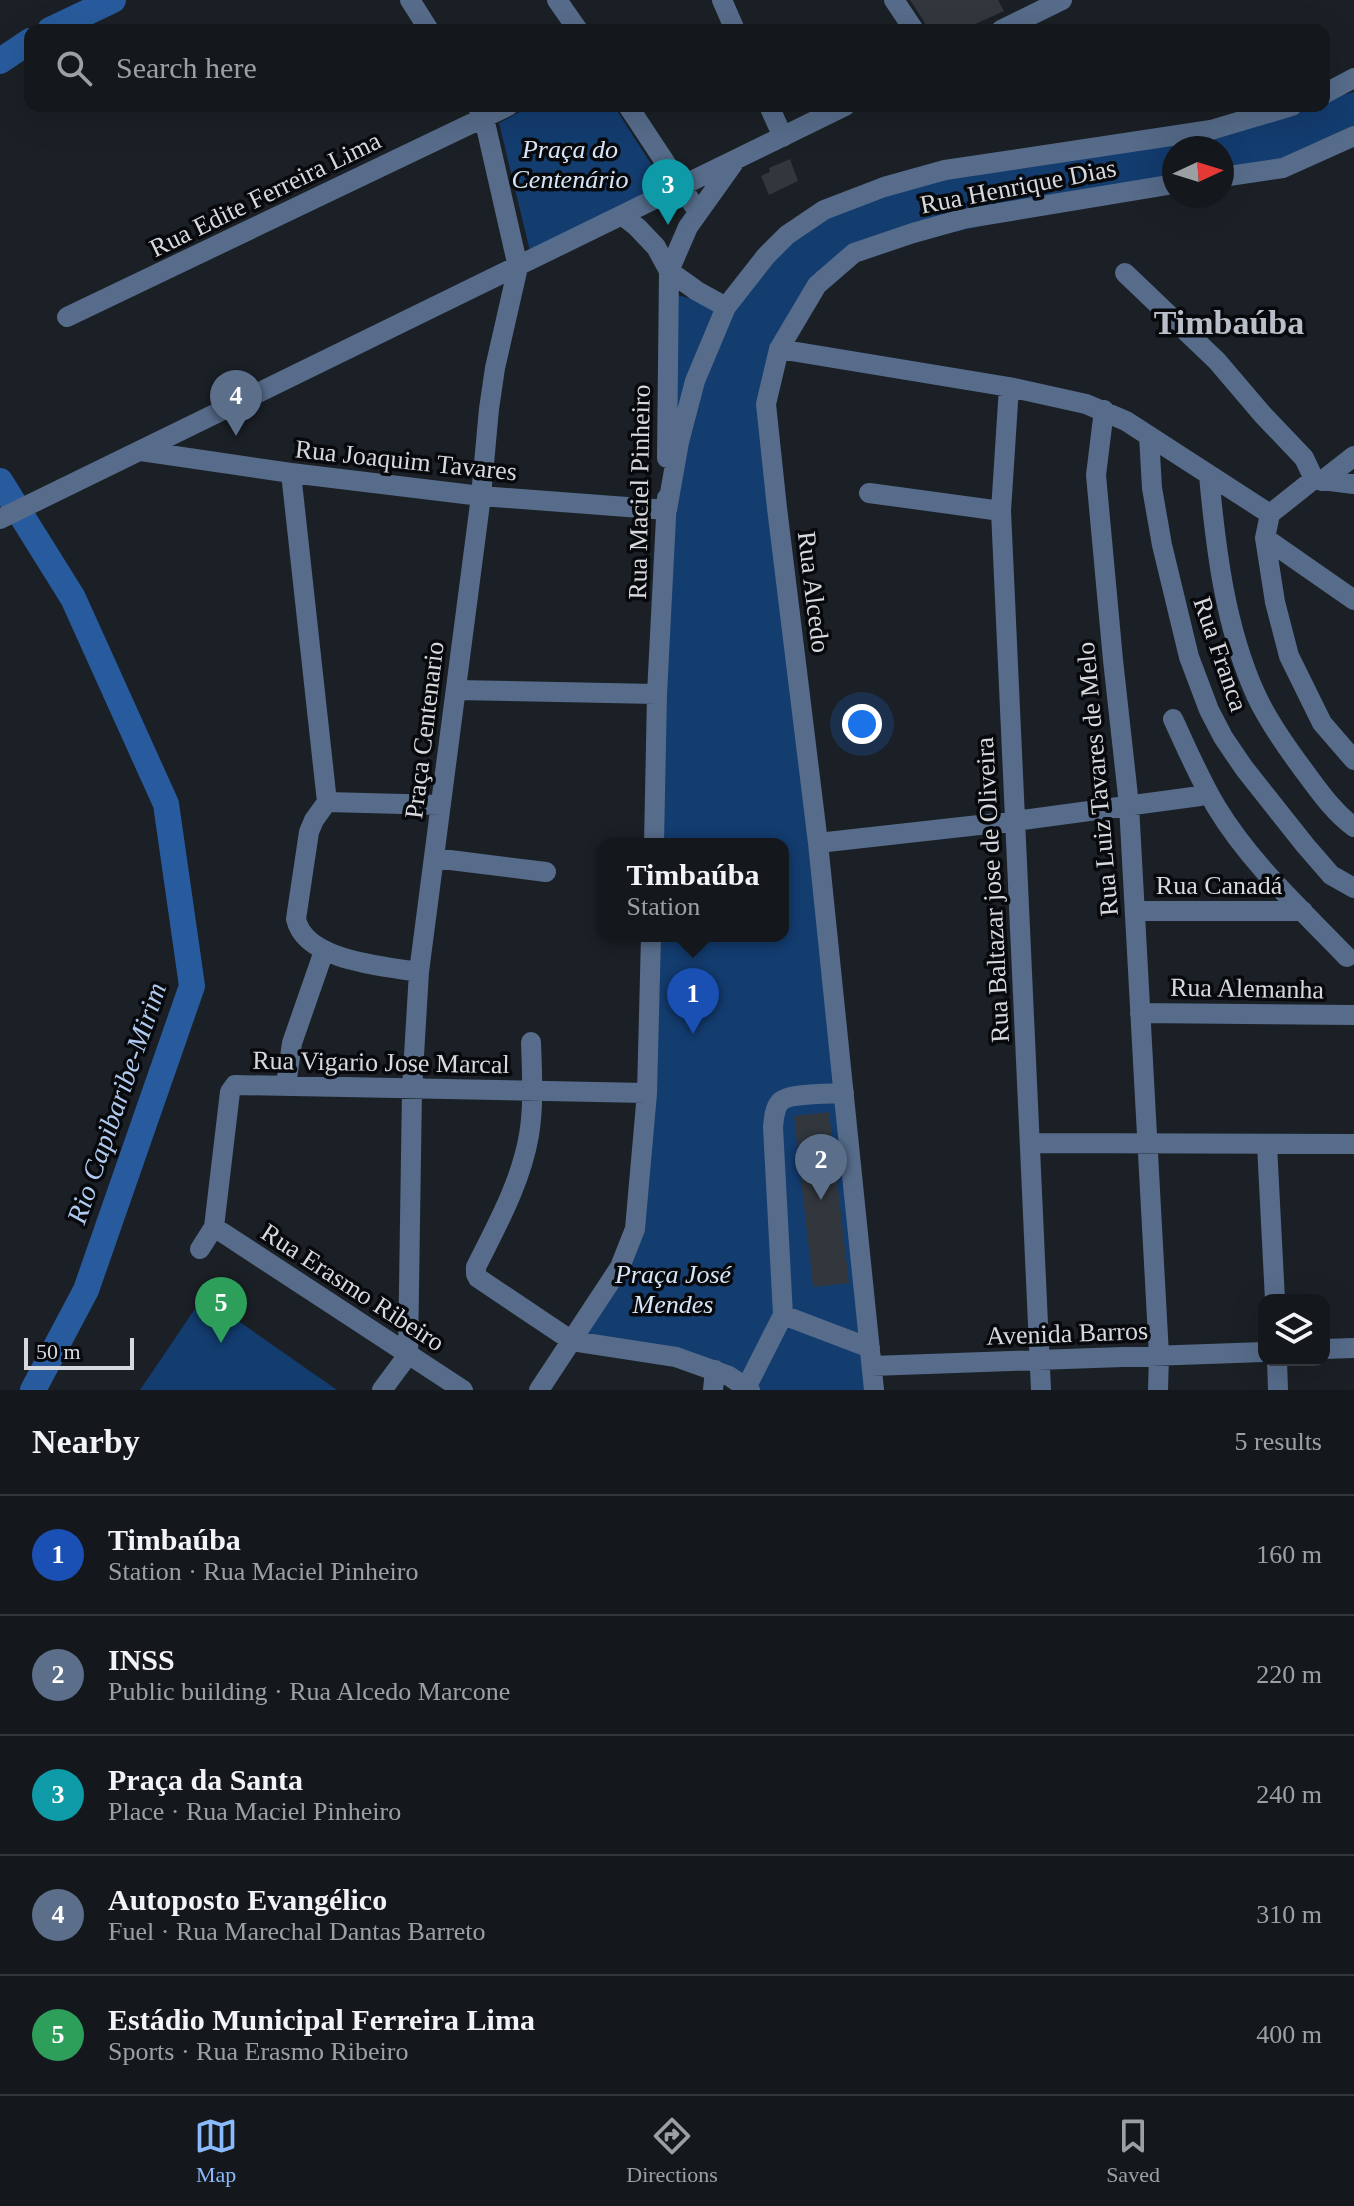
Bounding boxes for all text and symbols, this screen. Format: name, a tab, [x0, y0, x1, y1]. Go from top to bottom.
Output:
search box	[24, 24, 1330, 112]
icon: search	[52, 46, 96, 90]
text: Search here	[116, 51, 257, 84]
street label: Rua Edite Ferreira Lima	[145, 126, 386, 263]
park label: Praça do Centenário	[512, 135, 629, 194]
north arrow	[1162, 136, 1234, 208]
street label: Rua Henrique Dias	[918, 153, 1119, 220]
pin: 3	[642, 159, 694, 225]
district label: Timbaúba	[1154, 304, 1304, 341]
pin: 4	[210, 370, 262, 436]
street label: Rua Maciel Pinheiro	[623, 384, 656, 600]
street label: Rua Joaquim Tavares	[294, 434, 518, 487]
street label: Rua Alcedo	[792, 530, 835, 654]
street label: Rua Franca	[1187, 593, 1254, 716]
street label: Praça Centenario	[399, 640, 450, 820]
street label: Rua Luiz Tavares de Melo	[1071, 641, 1124, 917]
your location	[842, 704, 882, 744]
street label: Rua Baltazar jose de Oliveira	[970, 736, 1015, 1044]
popup	[597, 838, 789, 942]
text: Timbaúba	[627, 858, 759, 891]
street label: Rua Canadá	[1156, 871, 1283, 900]
text: Station	[627, 892, 700, 921]
pin: 1	[667, 968, 719, 1034]
street label: Rua Alemanha	[1170, 973, 1325, 1004]
water label: Rio Capibaribe-Mirim	[60, 979, 172, 1229]
street label: Rua Vigario Jose Marcal	[252, 1046, 510, 1079]
pin: 2	[795, 1134, 847, 1200]
street label: Rua Erasmo Ribeiro	[256, 1217, 450, 1357]
park label: Praça José Mendes	[614, 1260, 733, 1319]
pin: 5	[195, 1277, 247, 1343]
map controls	[1258, 1294, 1330, 1366]
button: layers	[1258, 1294, 1330, 1366]
street label: Avenida Barros	[986, 1316, 1148, 1351]
scale bar	[24, 1334, 134, 1370]
text: 50 m	[36, 1339, 81, 1364]
text: Nearby	[32, 1423, 140, 1460]
text: 5 results	[1235, 1427, 1322, 1456]
text: Timbaúba	[108, 1523, 241, 1556]
text: 1	[52, 1540, 65, 1569]
text: 160 m	[1256, 1540, 1322, 1569]
text: Station · Rua Maciel Pinheiro	[108, 1557, 419, 1586]
text: INSS	[108, 1643, 175, 1676]
text: 2	[52, 1660, 65, 1689]
text: 220 m	[1256, 1660, 1322, 1689]
text: Public building · Rua Alcedo Marcone	[108, 1677, 510, 1706]
text: Praça da Santa	[108, 1763, 303, 1796]
text: 3	[52, 1780, 65, 1809]
text: 240 m	[1256, 1780, 1322, 1809]
text: Place · Rua Maciel Pinheiro	[108, 1797, 401, 1826]
text: Autoposto Evangélico	[108, 1883, 387, 1916]
text: 4	[52, 1900, 65, 1929]
text: 310 m	[1256, 1900, 1322, 1929]
text: Fuel · Rua Marechal Dantas Barreto	[108, 1917, 486, 1946]
text: Estádio Municipal Ferreira Lima	[108, 2003, 535, 2036]
text: 5	[52, 2020, 65, 2049]
text: 400 m	[1256, 2020, 1322, 2049]
text: Sports · Rua Erasmo Ribeiro	[108, 2037, 408, 2066]
tab: Map	[194, 2114, 238, 2188]
tab: Directions	[626, 2114, 718, 2188]
tab: Saved	[1106, 2114, 1160, 2188]

